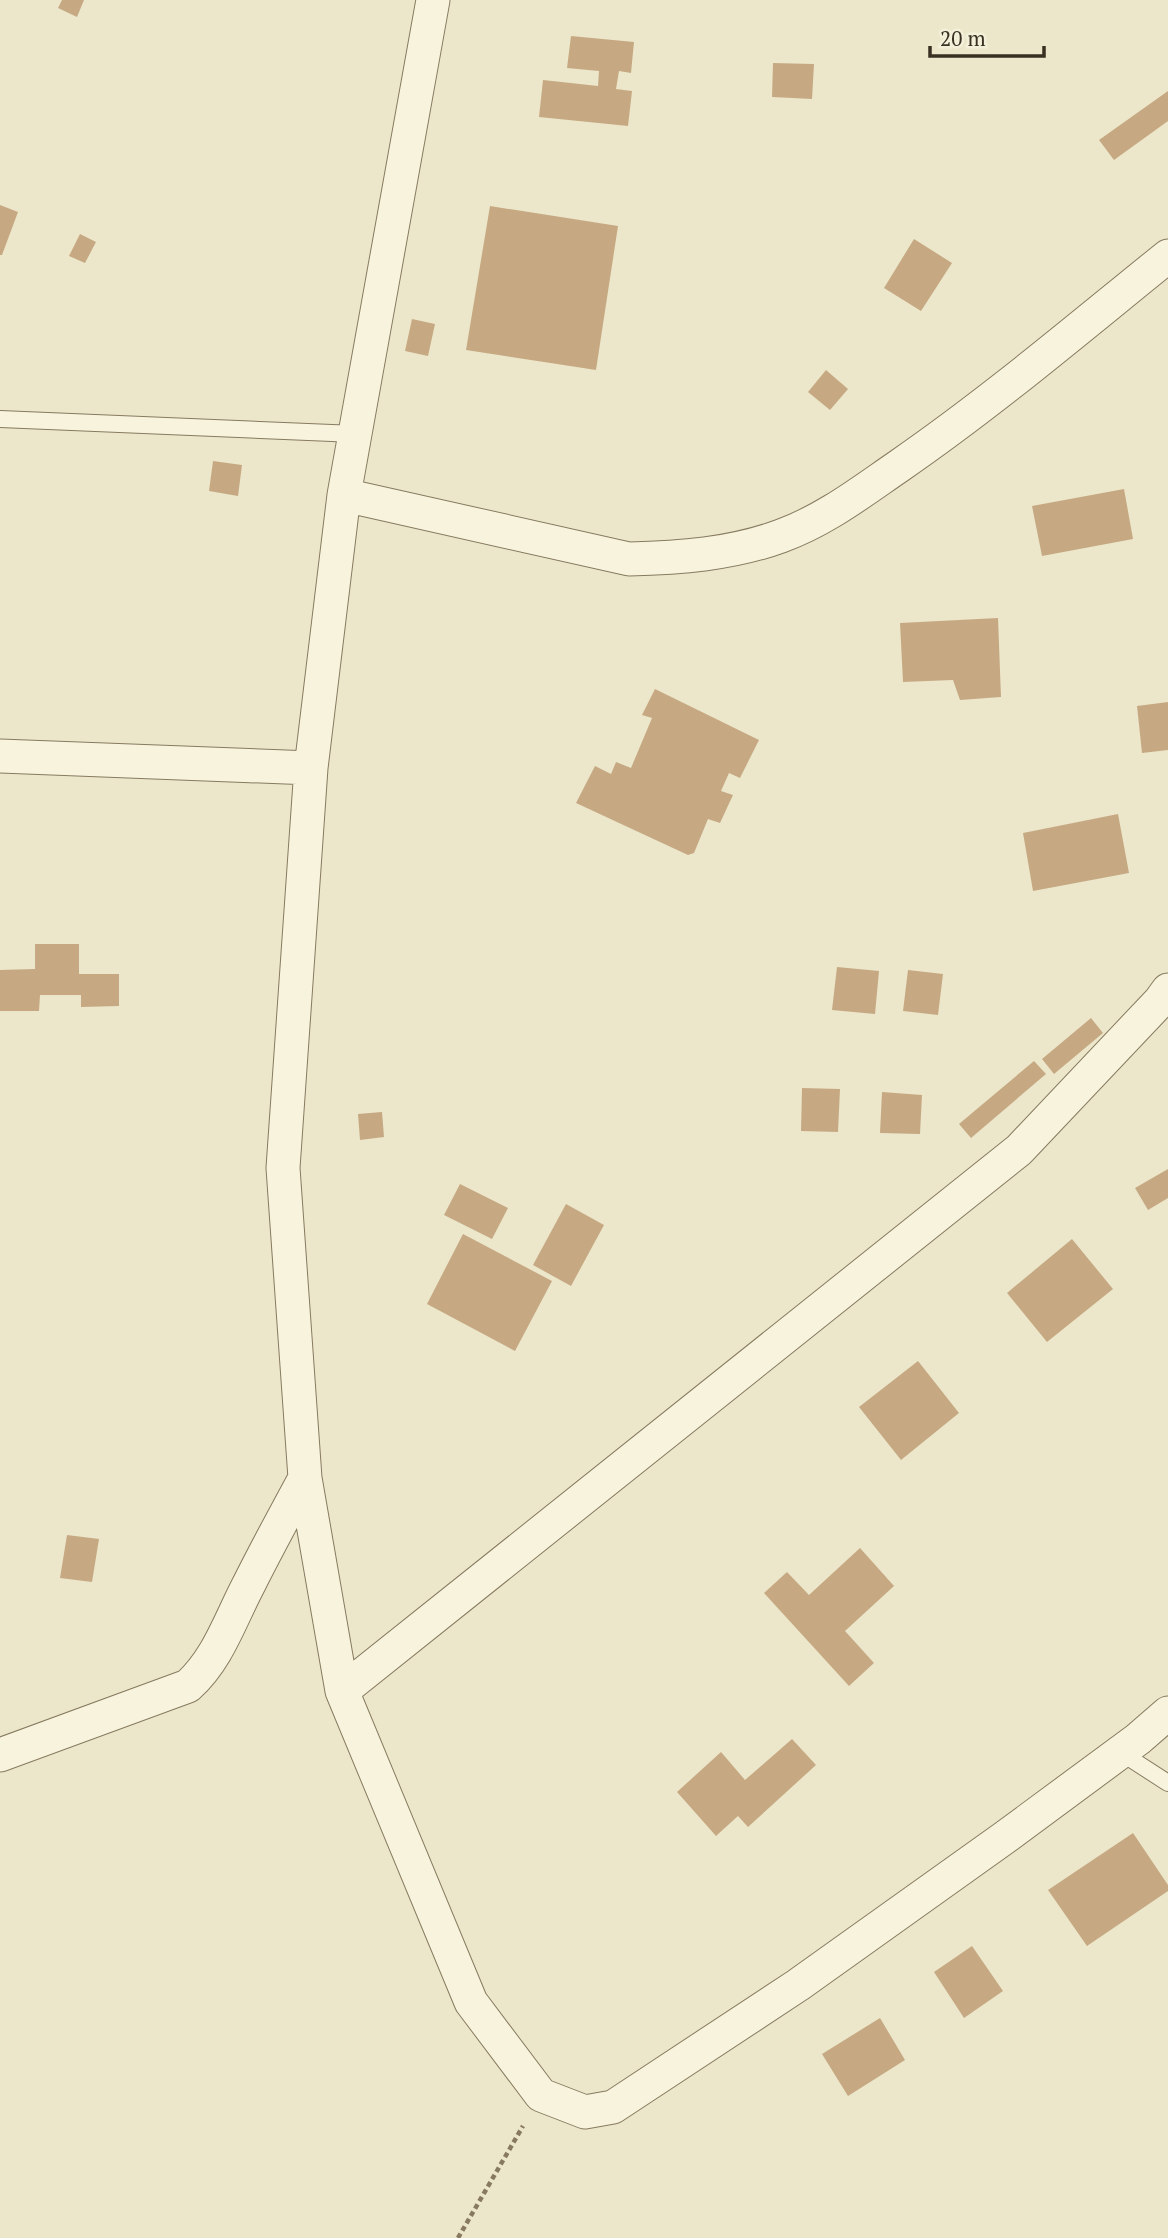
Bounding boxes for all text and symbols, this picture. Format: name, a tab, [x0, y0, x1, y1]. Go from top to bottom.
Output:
scale bar	[930, 14, 1044, 58]
text: 20 m	[940, 24, 986, 52]

